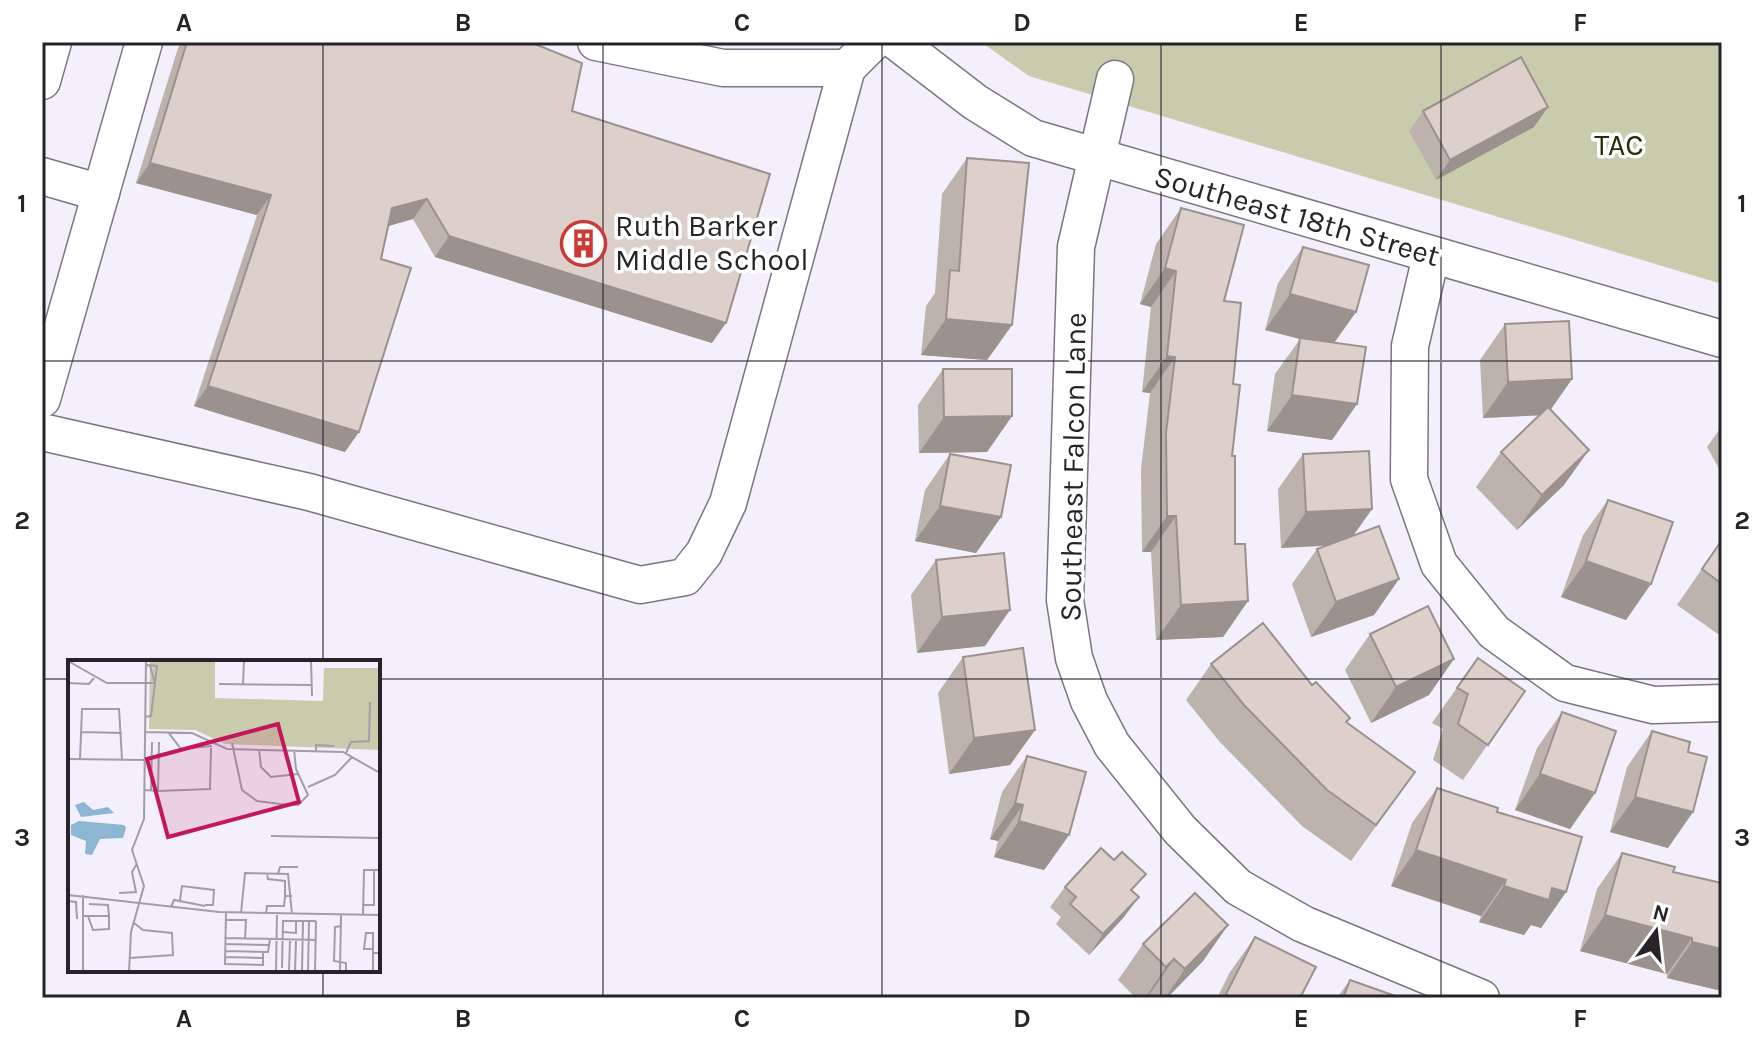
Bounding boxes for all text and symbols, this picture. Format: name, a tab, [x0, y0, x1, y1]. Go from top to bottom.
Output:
text: A	[176, 7, 192, 38]
text: B	[455, 7, 471, 38]
text: C	[734, 7, 750, 38]
text: D	[1013, 7, 1031, 38]
text: E	[1293, 7, 1309, 38]
text: F	[1573, 7, 1587, 38]
park label: TAC	[1594, 127, 1644, 163]
street label: Southeast 18th Street	[1150, 158, 1444, 274]
text: 1	[17, 188, 27, 219]
text: 1	[1737, 188, 1747, 219]
place label: Ruth Barker Middle School	[615, 208, 809, 278]
building icon: Ruth Barker Middle School	[560, 219, 608, 267]
street label: Southeast Falcon Lane	[1052, 312, 1094, 622]
text: 2	[14, 505, 30, 536]
text: 2	[1734, 505, 1750, 536]
inset map	[68, 660, 380, 972]
text: 3	[14, 822, 30, 853]
text: 3	[1734, 822, 1750, 853]
north arrow	[1616, 892, 1696, 972]
text: N	[1650, 899, 1672, 928]
text: A	[176, 1003, 192, 1034]
text: B	[455, 1003, 471, 1034]
text: C	[734, 1003, 750, 1034]
text: D	[1013, 1003, 1031, 1034]
text: E	[1293, 1003, 1309, 1034]
text: F	[1573, 1003, 1587, 1034]

